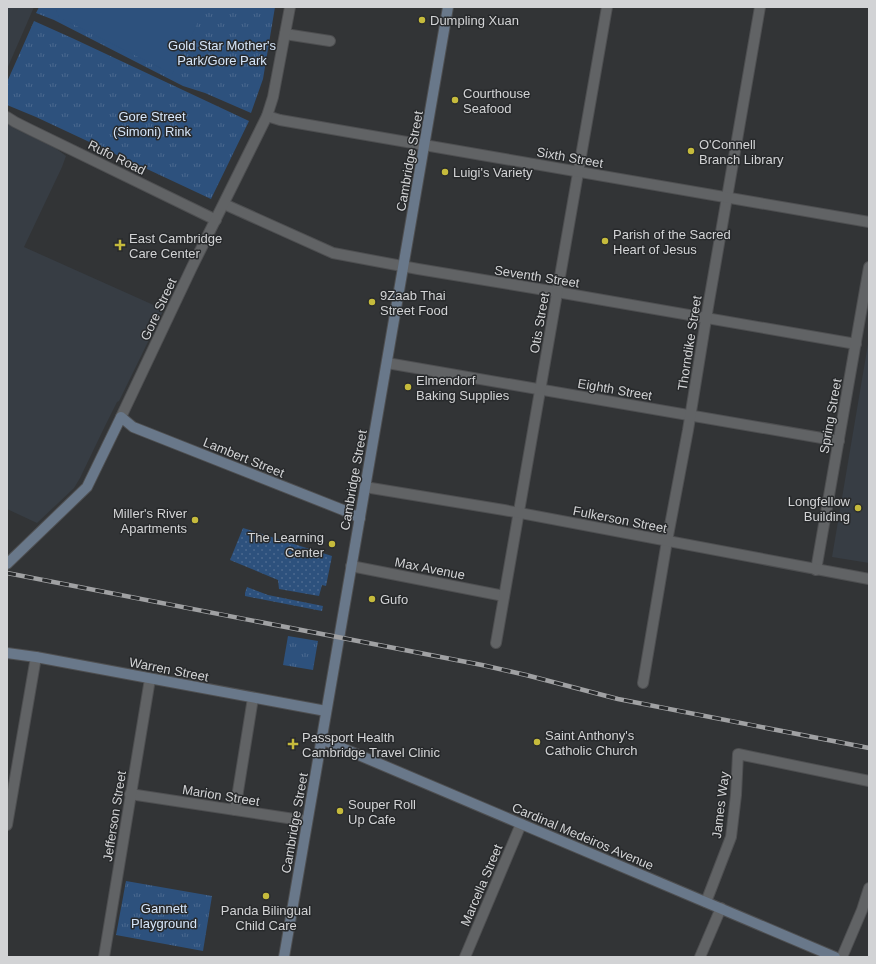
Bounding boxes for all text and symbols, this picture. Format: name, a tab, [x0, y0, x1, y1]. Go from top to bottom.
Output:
place label: Dumpling Xuan	[430, 13, 519, 28]
marker: Dumpling Xuan	[417, 15, 427, 25]
park label: Gold Star Mother's Park/Gore Park	[168, 38, 276, 68]
place label: Courthouse Seafood	[463, 86, 530, 116]
marker: Courthouse Seafood	[450, 95, 460, 105]
park label: Gore Street (Simoni) Rink	[113, 109, 192, 139]
street label: Cambridge Street	[393, 109, 426, 213]
street label: Rufo Road	[86, 137, 148, 178]
place label: O'Connell Branch Library	[699, 137, 784, 167]
street label: Sixth Street	[536, 144, 605, 171]
marker: O'Connell Branch Library	[686, 146, 696, 156]
place label: Luigi's Variety	[453, 165, 533, 180]
marker: Luigi's Variety	[440, 167, 450, 177]
place label: Parish of the Sacred Heart of Jesus	[613, 227, 731, 257]
place label: East Cambridge Care Center	[129, 231, 222, 261]
marker: Parish of the Sacred Heart of Jesus	[600, 236, 610, 246]
marker: East Cambridge Care Center	[114, 239, 126, 251]
street label: Seventh Street	[493, 262, 581, 291]
street label: Gore Street	[137, 275, 180, 343]
place label: 9Zaab Thai Street Food	[380, 288, 448, 318]
street label: Otis Street	[527, 291, 552, 355]
street label: Thorndike Street	[675, 294, 704, 392]
marker: 9Zaab Thai Street Food	[367, 297, 377, 307]
place label: Elmendorf Baking Supplies	[416, 373, 510, 403]
street label: Eighth Street	[577, 376, 654, 403]
street label: Spring Street	[817, 377, 845, 455]
marker: Elmendorf Baking Supplies	[403, 382, 413, 392]
street label: Cambridge Street	[337, 428, 370, 532]
street label: Lambert Street	[201, 434, 287, 481]
place label: Longfellow Building	[788, 494, 851, 524]
street label: Fulkerson Street	[572, 503, 669, 536]
marker: Longfellow Building	[853, 503, 863, 513]
place label: Miller's River Apartments	[113, 506, 188, 536]
marker: Miller's River Apartments	[190, 515, 200, 525]
place label: The Learning Center	[247, 530, 325, 560]
marker: The Learning Center	[327, 539, 337, 549]
street label: Max Avenue	[393, 554, 466, 583]
place label: Gufo	[380, 592, 408, 607]
marker: Gufo	[367, 594, 377, 604]
street label: Warren Street	[128, 654, 210, 685]
place label: Saint Anthony's Catholic Church	[545, 728, 638, 758]
place label: Passport Health Cambridge Travel Clinic	[302, 730, 440, 760]
marker: Saint Anthony's Catholic Church	[532, 737, 542, 747]
marker: Passport Health Cambridge Travel Clinic	[287, 738, 299, 750]
street label: Jefferson Street	[100, 769, 129, 862]
street label: James Way	[709, 770, 732, 839]
street label: Cambridge Street	[278, 771, 311, 875]
street label: Marion Street	[181, 782, 261, 809]
place label: Souper Roll Up Cafe	[348, 797, 416, 827]
street label: Cardinal Medeiros Avenue	[510, 800, 656, 873]
marker: Souper Roll Up Cafe	[335, 806, 345, 816]
street label: Marcella Street	[457, 842, 506, 928]
marker: Panda Bilingual Child Care	[261, 891, 271, 901]
park label: Gannett Playground	[131, 901, 197, 931]
place label: Panda Bilingual Child Care	[221, 903, 311, 933]

